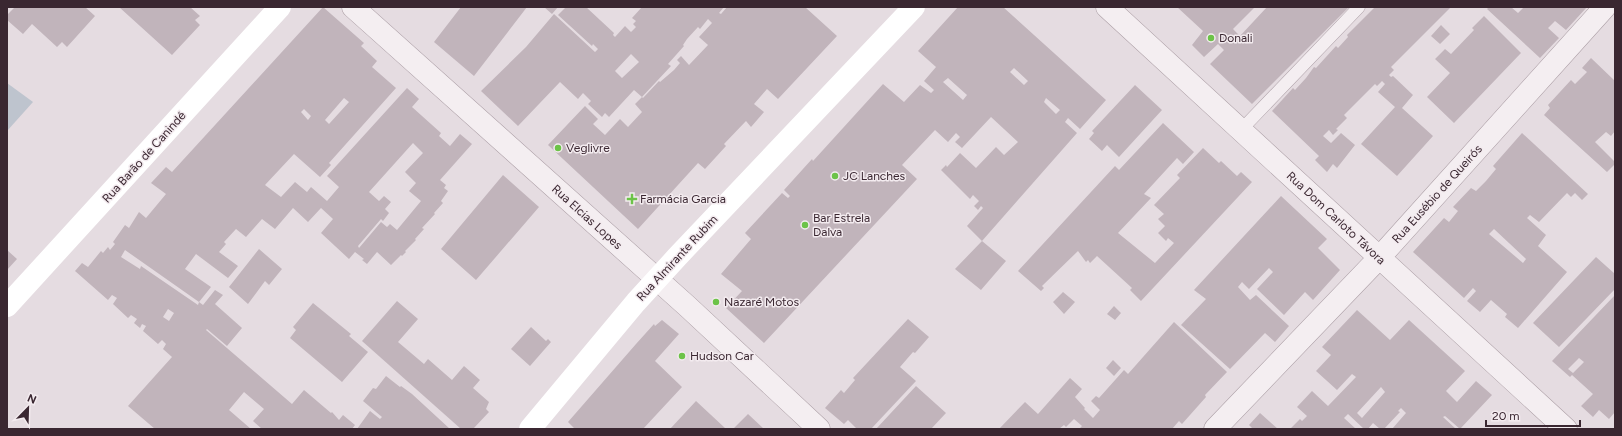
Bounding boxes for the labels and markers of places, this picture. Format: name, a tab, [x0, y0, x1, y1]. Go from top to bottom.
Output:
place label: Donali	[1219, 31, 1252, 45]
marker: Donali	[1206, 33, 1216, 43]
place label: Veglivre	[566, 141, 610, 155]
marker: Veglivre	[553, 143, 563, 153]
place label: JC Lanches	[843, 169, 906, 183]
marker: JC Lanches	[830, 171, 840, 181]
place label: Farmácia Garcia	[640, 192, 726, 206]
marker: Farmácia Garcia	[627, 194, 637, 204]
place label: Bar Estrela Dalva	[813, 211, 870, 239]
marker: Bar Estrela Dalva	[800, 220, 810, 230]
place label: Nazaré Motos	[724, 295, 800, 309]
marker: Nazaré Motos	[711, 297, 721, 307]
place label: Hudson Car	[690, 349, 754, 363]
marker: Hudson Car	[677, 351, 687, 361]

